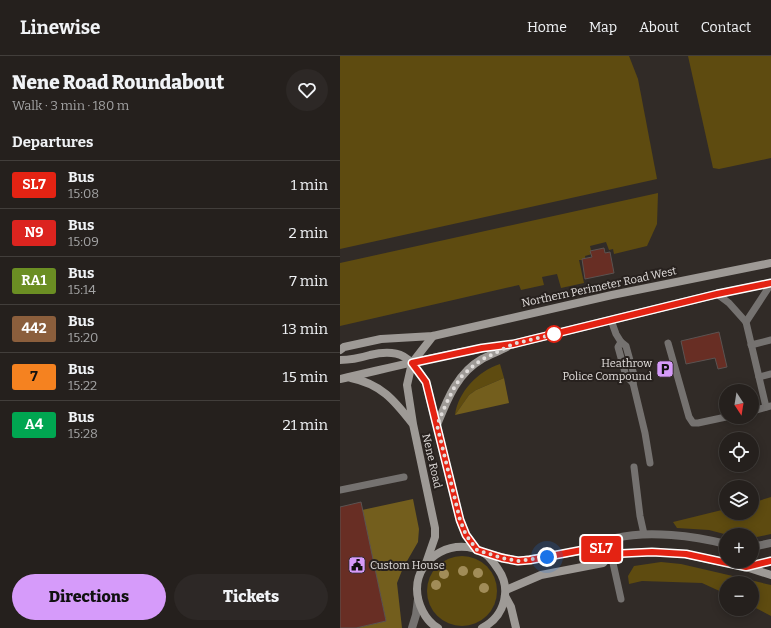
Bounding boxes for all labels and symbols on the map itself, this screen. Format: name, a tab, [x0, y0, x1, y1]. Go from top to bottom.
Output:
street label: Northern Perimeter Road West	[520, 264, 678, 310]
unlabelled marker	[545, 325, 563, 343]
place label: Heathrow Police Compound	[562, 357, 652, 383]
parking icon: Heathrow Police Compound	[655, 359, 675, 379]
north arrow	[719, 384, 759, 424]
street label: Nene Road	[419, 432, 445, 490]
line badge: SL7	[578, 536, 624, 562]
your location	[537, 547, 557, 567]
public building icon: Custom House	[347, 555, 367, 575]
place label: Custom House	[370, 559, 445, 572]

